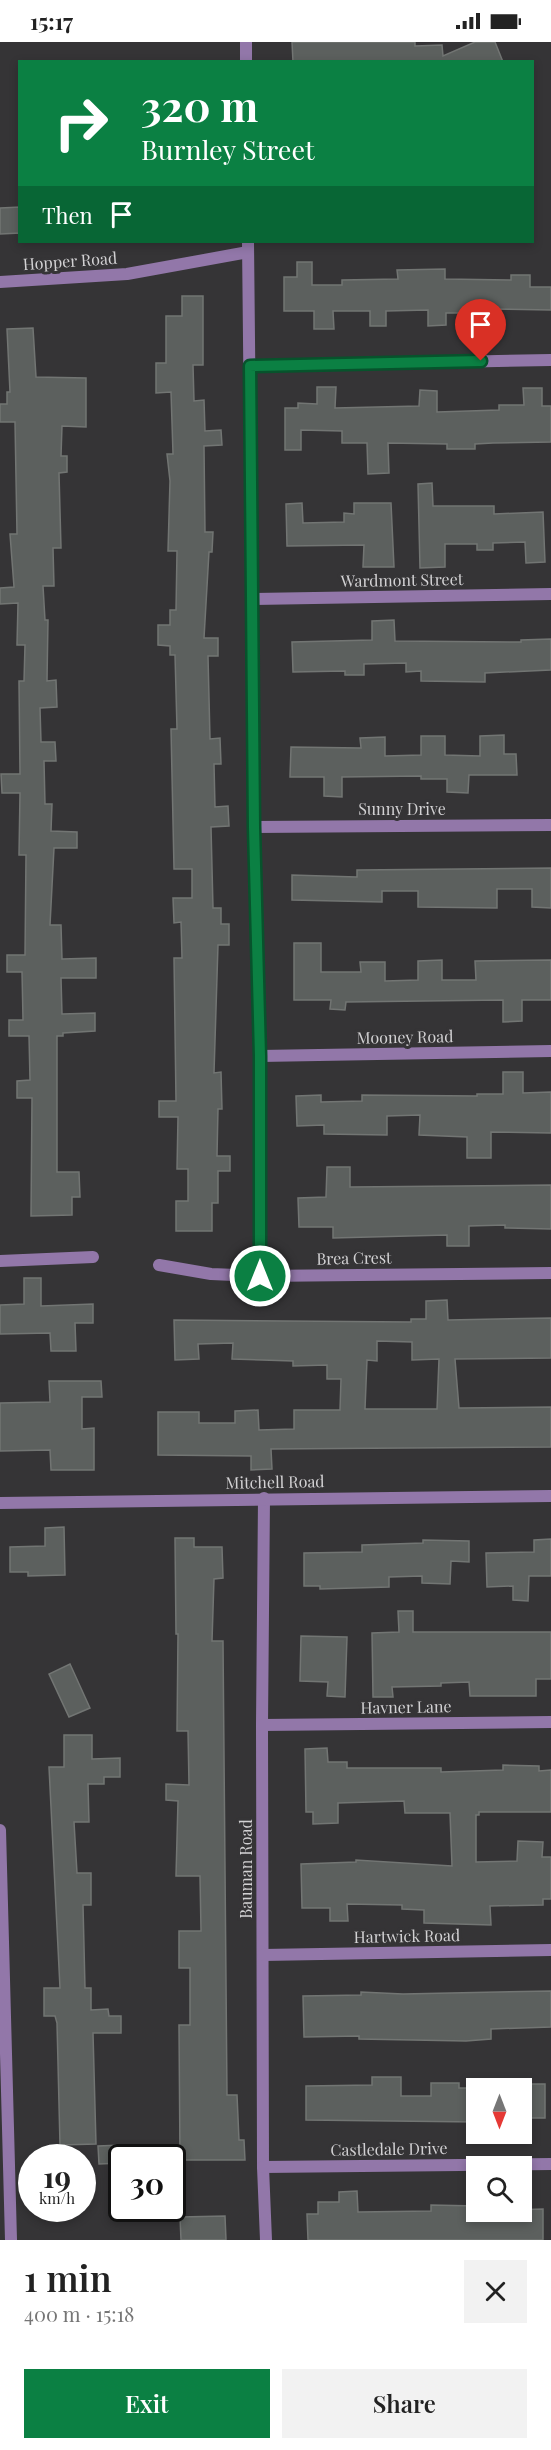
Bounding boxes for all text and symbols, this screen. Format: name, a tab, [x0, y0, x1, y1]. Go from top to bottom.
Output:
text: 15:17	[30, 6, 73, 36]
text: 320 m	[141, 77, 258, 133]
icon: right	[42, 84, 120, 162]
text: Burnley Street	[141, 131, 315, 167]
icon: arrive	[105, 198, 138, 231]
text: Then	[42, 200, 93, 230]
street label: Hopper Road	[22, 247, 118, 274]
pin	[455, 299, 506, 361]
icon: arrive	[464, 308, 497, 341]
street label: Wardmont Street	[340, 568, 464, 591]
street label: Sunny Drive	[358, 798, 446, 819]
street label: Mooney Road	[356, 1025, 454, 1048]
position arrow	[228, 1244, 292, 1308]
street label: Brea Crest	[316, 1246, 392, 1269]
street label: Mitchell Road	[225, 1470, 325, 1493]
street label: Havner Lane	[360, 1695, 452, 1718]
street label: Bauman Road	[235, 1819, 256, 1919]
street label: Hartwick Road	[354, 1924, 460, 1947]
north arrow	[466, 2078, 532, 2144]
map controls	[466, 2078, 532, 2222]
street label: Castledale Drive	[330, 2137, 448, 2160]
speed limit sign: 30	[108, 2144, 186, 2222]
text: 19	[43, 2156, 71, 2196]
button: search	[466, 2156, 532, 2222]
text: km/h	[39, 2188, 75, 2208]
text: 1 min	[24, 2253, 112, 2301]
button: close	[464, 2260, 527, 2323]
text: 400 m · 15:18	[24, 2300, 134, 2327]
button: Exit	[24, 2369, 270, 2438]
button: Share	[282, 2369, 527, 2438]

